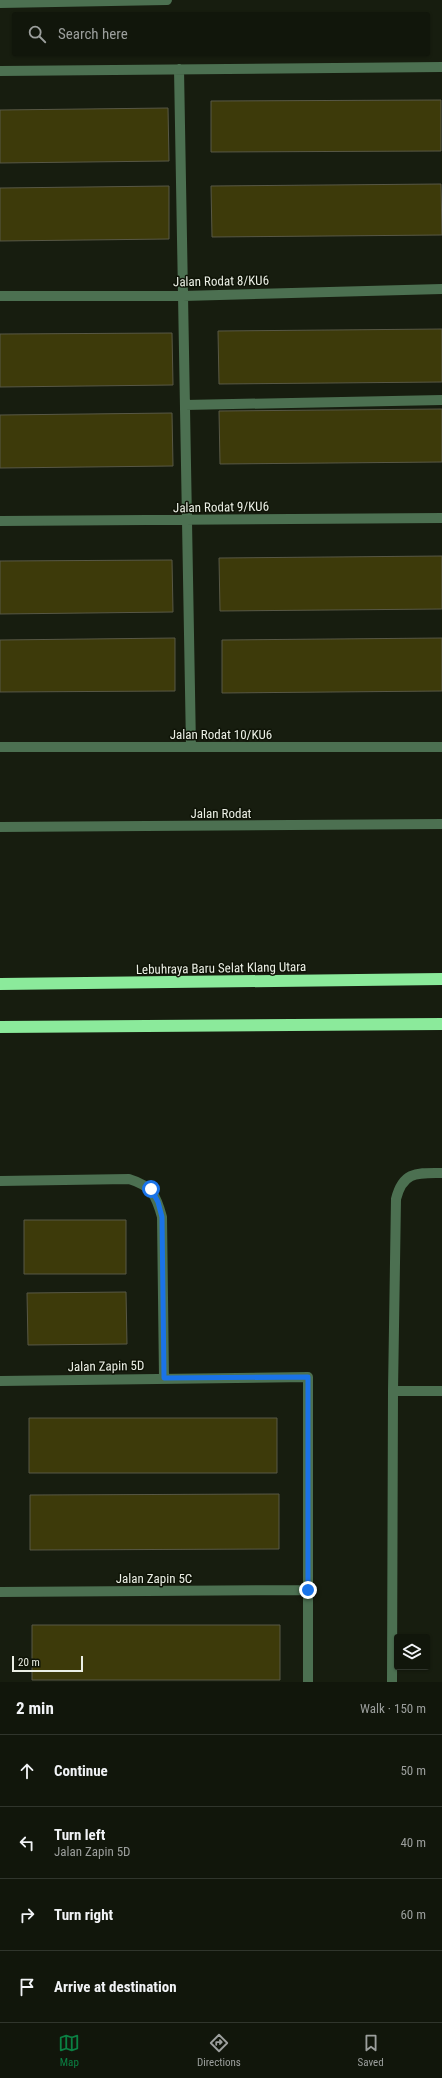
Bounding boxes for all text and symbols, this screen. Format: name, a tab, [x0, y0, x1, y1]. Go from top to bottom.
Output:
search box	[12, 12, 430, 56]
icon: search	[26, 23, 48, 45]
text: Search here	[58, 25, 128, 43]
street label: Jalan Rodat 8/KU6	[173, 273, 269, 289]
street label: Jalan Rodat 9/KU6	[173, 499, 269, 515]
street label: Jalan Rodat 10/KU6	[170, 727, 272, 742]
street label: Jalan Rodat	[191, 806, 252, 821]
street label: Lebuhraya Baru Selat Klang Utara	[136, 959, 306, 977]
route start	[142, 1180, 160, 1198]
street label: Jalan Zapin 5D	[68, 1358, 144, 1374]
street label: Jalan Zapin 5C	[116, 1571, 192, 1586]
route end	[299, 1581, 317, 1599]
map controls	[394, 1634, 430, 1670]
button: layers	[394, 1634, 430, 1670]
scale bar	[12, 1654, 83, 1673]
text: 20 m	[18, 1656, 40, 1669]
text: 2 min	[16, 1698, 54, 1718]
text: Walk · 150 m	[360, 1701, 426, 1716]
icon: ahead	[16, 1760, 38, 1782]
text: Continue	[54, 1762, 108, 1780]
text: 50 m	[400, 1763, 426, 1778]
text: Turn left	[54, 1826, 105, 1844]
icon: left	[16, 1832, 38, 1854]
text: 40 m	[400, 1835, 426, 1850]
text: Jalan Zapin 5D	[54, 1844, 131, 1859]
icon: right	[16, 1904, 38, 1926]
text: Turn right	[54, 1906, 113, 1924]
text: 60 m	[400, 1907, 426, 1922]
icon: arrive	[16, 1976, 38, 1998]
text: Arrive at destination	[54, 1978, 177, 1996]
tab: Map	[58, 2032, 80, 2069]
tab: Directions	[197, 2032, 241, 2069]
tab: Saved	[358, 2032, 384, 2069]

